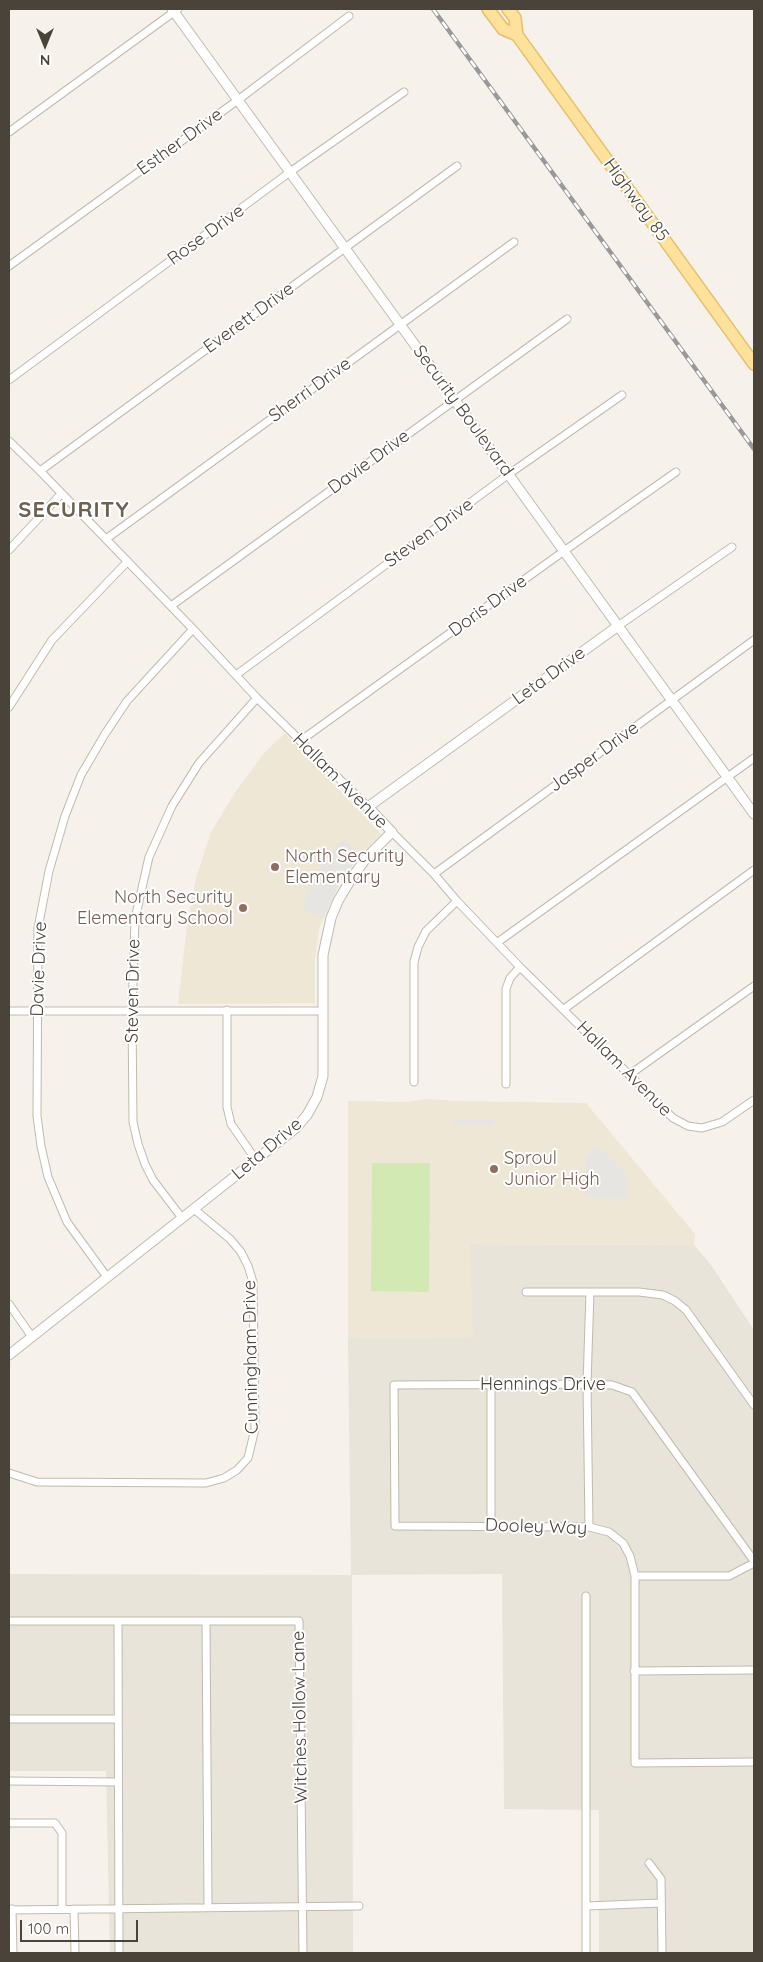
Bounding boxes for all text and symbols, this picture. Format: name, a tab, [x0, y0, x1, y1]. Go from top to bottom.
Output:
north arrow	[20, 20, 70, 70]
text: N	[40, 51, 50, 69]
street label: Esther Drive	[133, 104, 227, 180]
street label: Highway 85	[599, 154, 673, 246]
street label: Rose Drive	[163, 200, 249, 270]
street label: Everett Drive	[199, 278, 299, 358]
street label: Security Boulevard	[408, 341, 518, 481]
street label: Sherri Drive	[265, 353, 355, 427]
street label: Davie Drive	[324, 425, 414, 499]
street label: Steven Drive	[380, 494, 478, 572]
district label: SECURITY	[17, 497, 131, 523]
street label: Doris Drive	[445, 570, 531, 642]
street label: Leta Drive	[508, 642, 590, 710]
street label: Jasper Drive	[545, 717, 643, 797]
street label: Hallam Avenue	[288, 729, 392, 833]
place label: North Security Elementary	[285, 846, 404, 889]
marker: North Security Elementary	[269, 861, 281, 873]
place label: North Security Elementary School	[77, 887, 233, 930]
marker: North Security Elementary School	[237, 902, 249, 914]
street label: Davie Drive	[27, 921, 51, 1017]
street label: Steven Drive	[121, 939, 145, 1043]
street label: Hallam Avenue	[572, 1017, 676, 1121]
street label: Leta Drive	[228, 1113, 306, 1185]
place label: Sproul Junior High	[504, 1148, 600, 1190]
marker: Sproul Junior High	[488, 1163, 500, 1175]
street label: Cunningham Drive	[239, 1280, 263, 1434]
street label: Hennings Drive	[480, 1374, 606, 1396]
street label: Dooley Way	[484, 1514, 588, 1540]
street label: Witches Hollow Lane	[288, 1631, 312, 1803]
scale bar	[22, 1910, 140, 1942]
text: 100 m	[28, 1919, 69, 1938]

